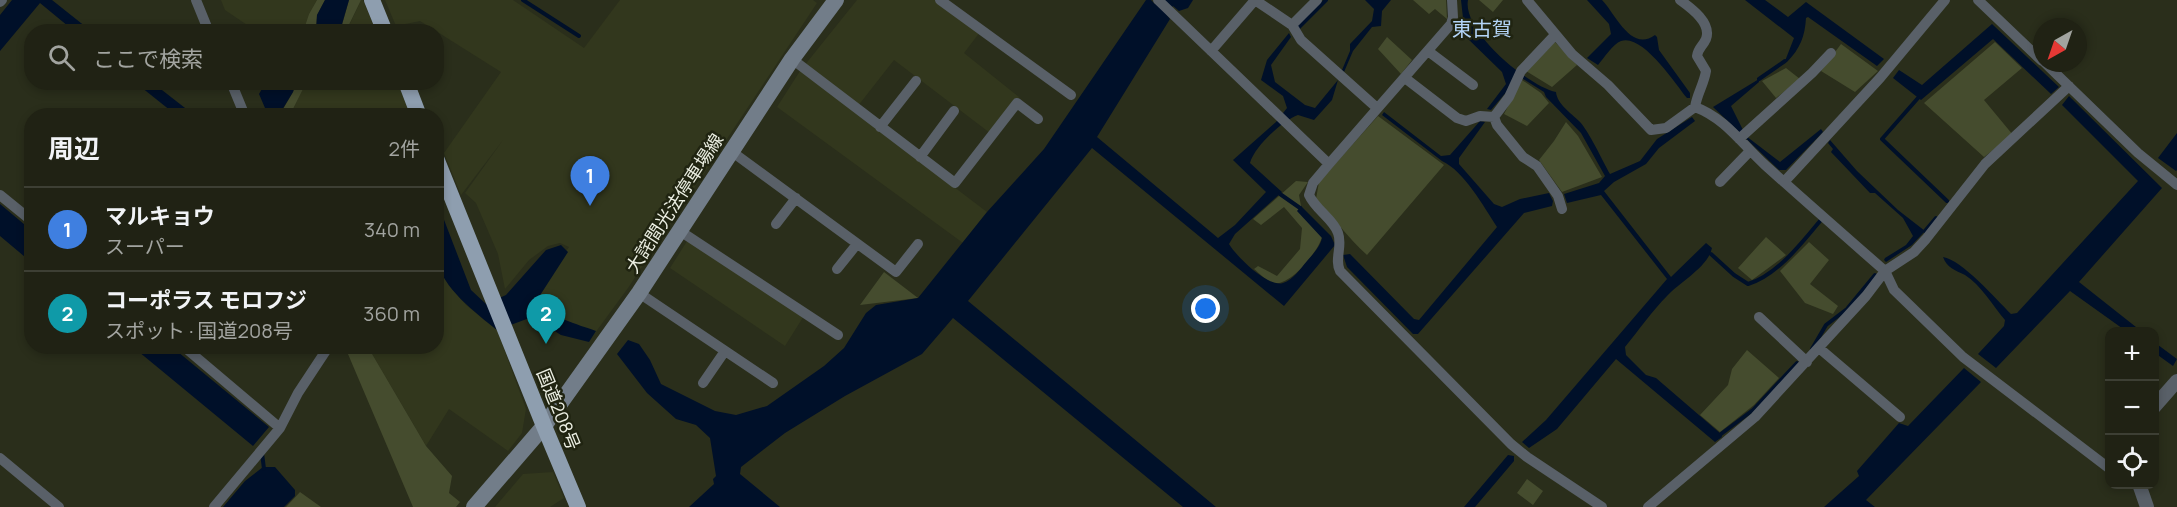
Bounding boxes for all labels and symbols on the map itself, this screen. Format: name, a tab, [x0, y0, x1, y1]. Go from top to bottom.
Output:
district label: 東古賀	[1452, 15, 1512, 42]
north arrow	[2033, 18, 2087, 72]
street label: 大詫間光法停車場線	[620, 129, 728, 277]
pin: 1	[570, 156, 610, 206]
pin: 2	[526, 294, 566, 344]
your location	[1191, 294, 1220, 323]
street label: 国道208号	[532, 365, 586, 453]

